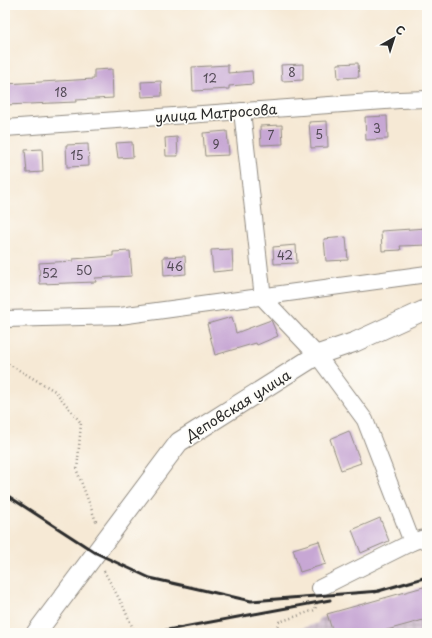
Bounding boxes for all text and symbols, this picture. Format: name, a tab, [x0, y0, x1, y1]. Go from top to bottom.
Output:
north arrow	[374, 18, 414, 58]
text: С	[392, 21, 409, 39]
house number: 8	[288, 63, 296, 81]
house number: 12	[203, 69, 217, 87]
house number: 18	[55, 83, 67, 101]
street label: улица Матросова	[154, 98, 278, 128]
house number: 3	[373, 119, 381, 137]
house number: 5	[315, 125, 323, 143]
house number: 7	[268, 126, 275, 144]
house number: 9	[212, 135, 220, 153]
house number: 15	[70, 146, 84, 164]
house number: 42	[277, 246, 293, 264]
house number: 46	[167, 257, 183, 275]
house number: 50	[76, 261, 92, 279]
house number: 52	[42, 264, 58, 282]
street label: Деповская улица	[181, 364, 295, 446]

